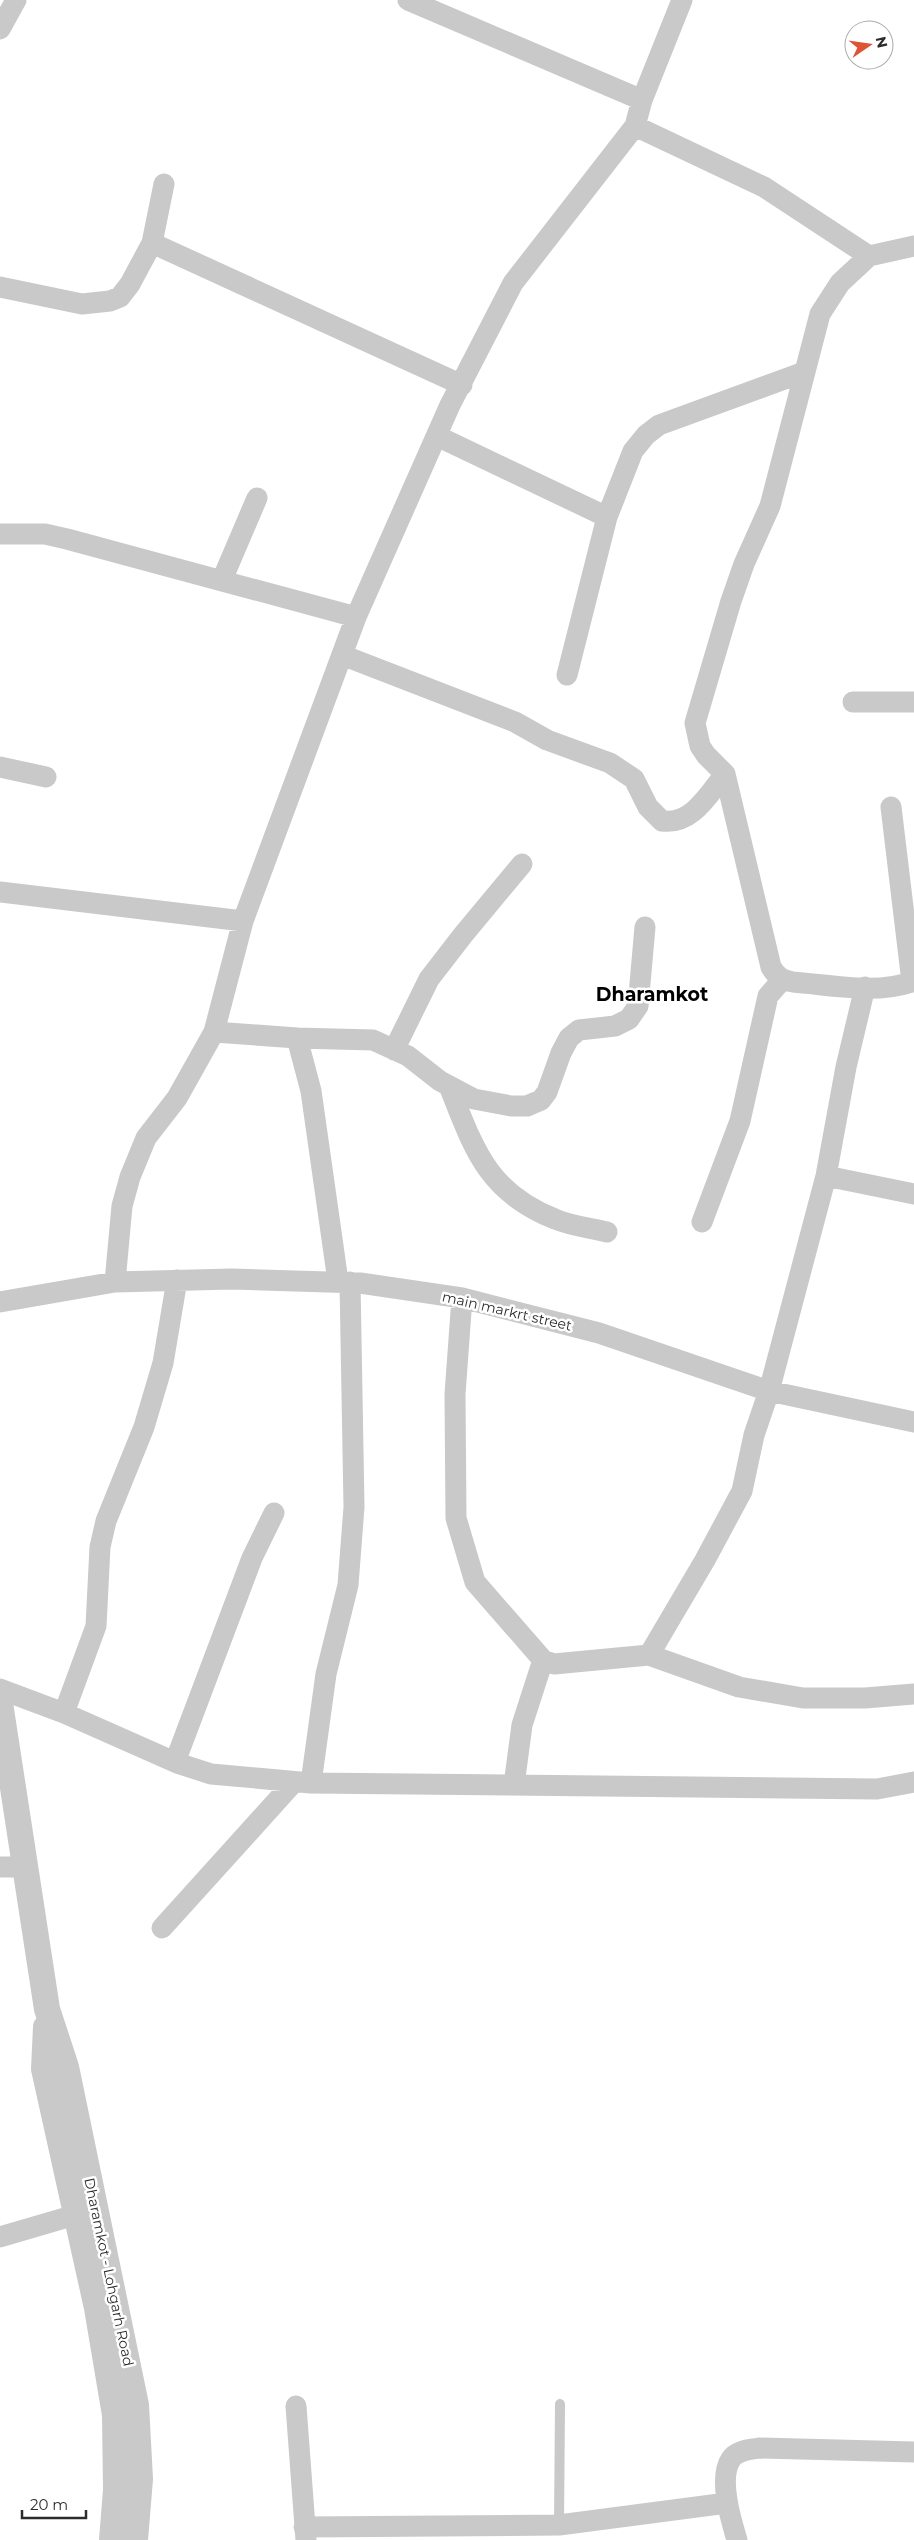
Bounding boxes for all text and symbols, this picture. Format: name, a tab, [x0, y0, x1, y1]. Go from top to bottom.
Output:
north arrow	[844, 20, 894, 70]
text: N	[872, 35, 892, 50]
district label: Dharamkot	[596, 983, 708, 1006]
street label: main markrt street	[440, 1287, 574, 1335]
street label: Dharamkot - Lohgarh Road	[80, 2176, 138, 2368]
scale bar	[22, 2488, 86, 2520]
text: 20 m	[30, 2495, 68, 2514]

